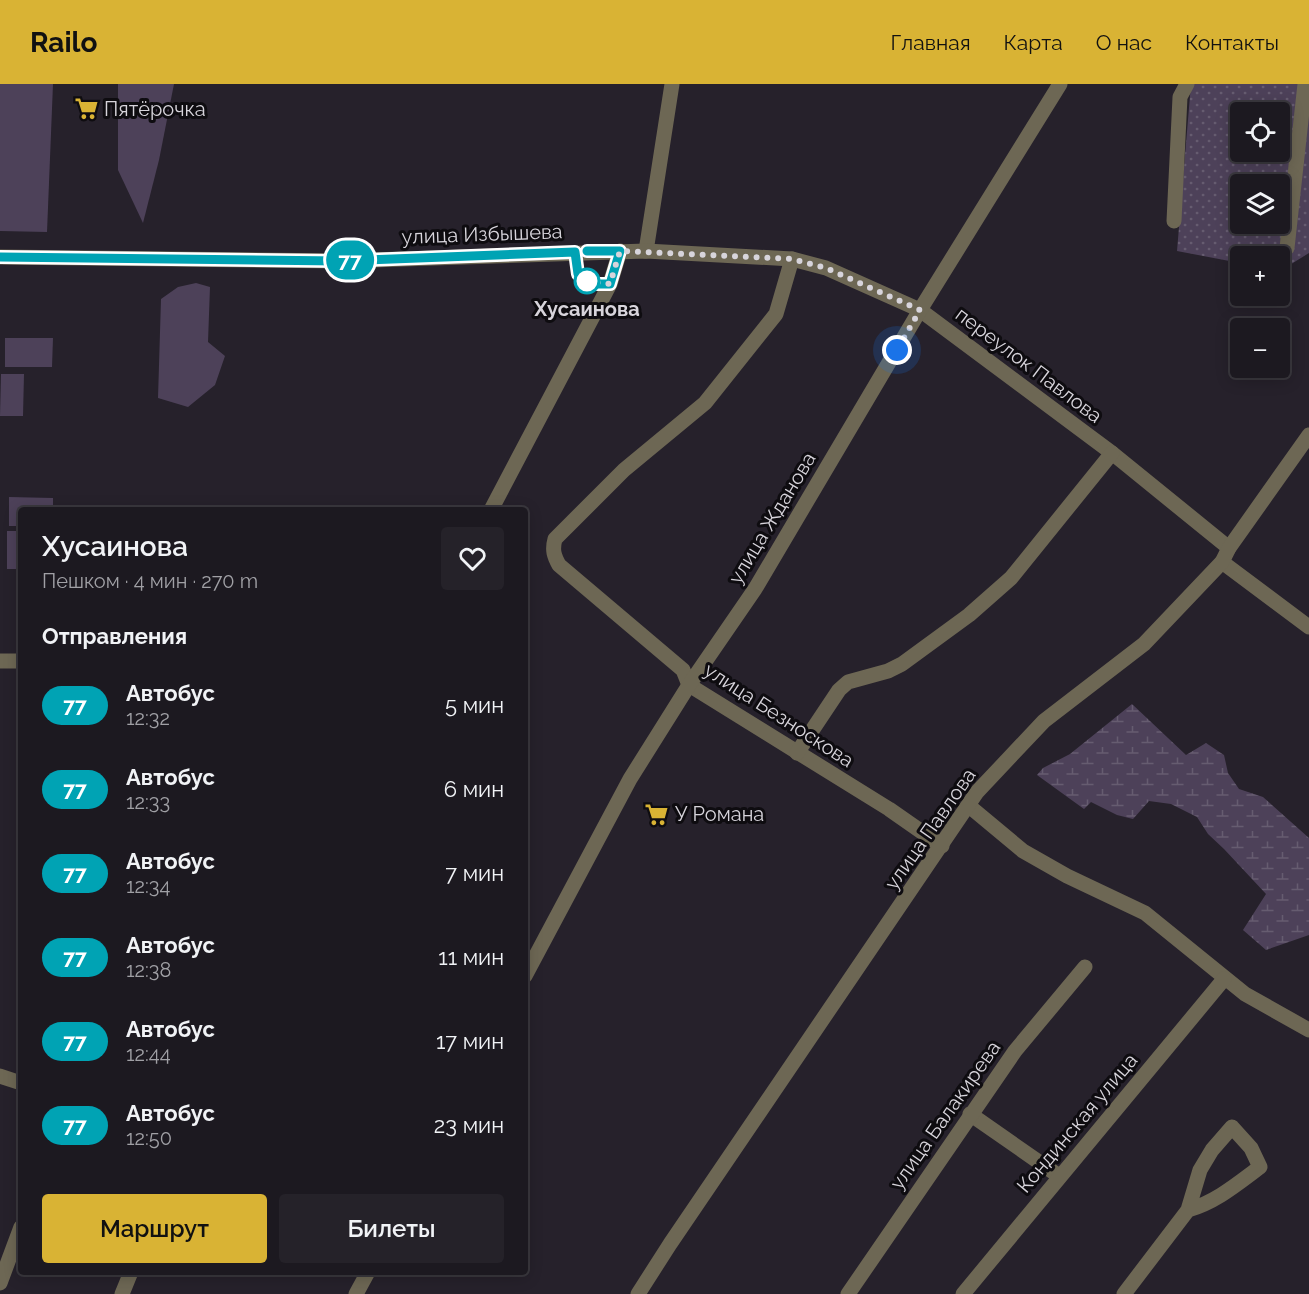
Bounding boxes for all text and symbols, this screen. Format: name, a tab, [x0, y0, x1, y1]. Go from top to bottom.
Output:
text: Railo	[30, 26, 97, 59]
text: Главная	[891, 30, 971, 55]
text: Карта	[1004, 30, 1063, 55]
text: О нас	[1096, 30, 1152, 55]
text: Контакты	[1185, 30, 1279, 55]
supermarket icon: Пятёрочка	[73, 96, 99, 122]
place label: Пятёрочка	[104, 97, 206, 121]
map controls	[1230, 102, 1290, 378]
button: locate	[1230, 102, 1290, 162]
button: layers	[1230, 174, 1290, 234]
street label: улица Избышева	[401, 219, 563, 249]
line badge: 77	[323, 240, 377, 279]
button: +	[1230, 246, 1290, 306]
text: 77	[338, 248, 362, 273]
marker: Хусаинова	[574, 268, 600, 294]
place label: Хусаинова	[533, 297, 640, 321]
street label: переулок Павлова	[951, 302, 1107, 428]
button: −	[1230, 318, 1290, 378]
your location	[882, 335, 912, 365]
street label: улица Жданова	[723, 448, 821, 588]
button: heart	[441, 527, 504, 590]
text: Хусаинова	[42, 530, 188, 563]
text: Пешком · 4 мин · 270 m	[42, 569, 258, 593]
text: Отправления	[42, 623, 187, 649]
street label: улица Безноскова	[700, 658, 858, 772]
text: Автобус	[126, 680, 215, 706]
text: 5 мин	[445, 692, 504, 718]
text: 77	[63, 693, 87, 718]
text: 12:32	[126, 706, 170, 730]
text: Автобус	[126, 764, 215, 790]
street label: улица Павлова	[879, 764, 981, 894]
text: 6 мин	[444, 776, 504, 802]
text: 77	[63, 777, 87, 802]
text: 12:33	[126, 790, 170, 814]
supermarket icon: У Романа	[644, 801, 670, 827]
place label: У Романа	[675, 802, 764, 826]
text: Автобус	[126, 848, 215, 874]
text: 7 мин	[445, 860, 504, 886]
text: 77	[63, 861, 87, 886]
text: 12:34	[126, 874, 170, 898]
text: Автобус	[126, 932, 215, 958]
text: 11 мин	[438, 944, 504, 970]
text: 77	[63, 945, 87, 970]
text: 12:38	[126, 958, 171, 982]
text: Автобус	[126, 1016, 215, 1042]
text: 17 мин	[436, 1028, 504, 1054]
text: 77	[63, 1029, 87, 1054]
street label: улица Балакирева	[885, 1036, 1005, 1194]
text: 12:44	[126, 1042, 171, 1066]
street label: Кондинская улица	[1012, 1048, 1142, 1198]
text: Автобус	[126, 1100, 215, 1126]
text: 23 мин	[434, 1112, 504, 1138]
text: 77	[63, 1113, 87, 1138]
text: 12:50	[126, 1126, 172, 1150]
button: Маршрут	[42, 1194, 267, 1263]
button: Билеты	[279, 1194, 504, 1263]

